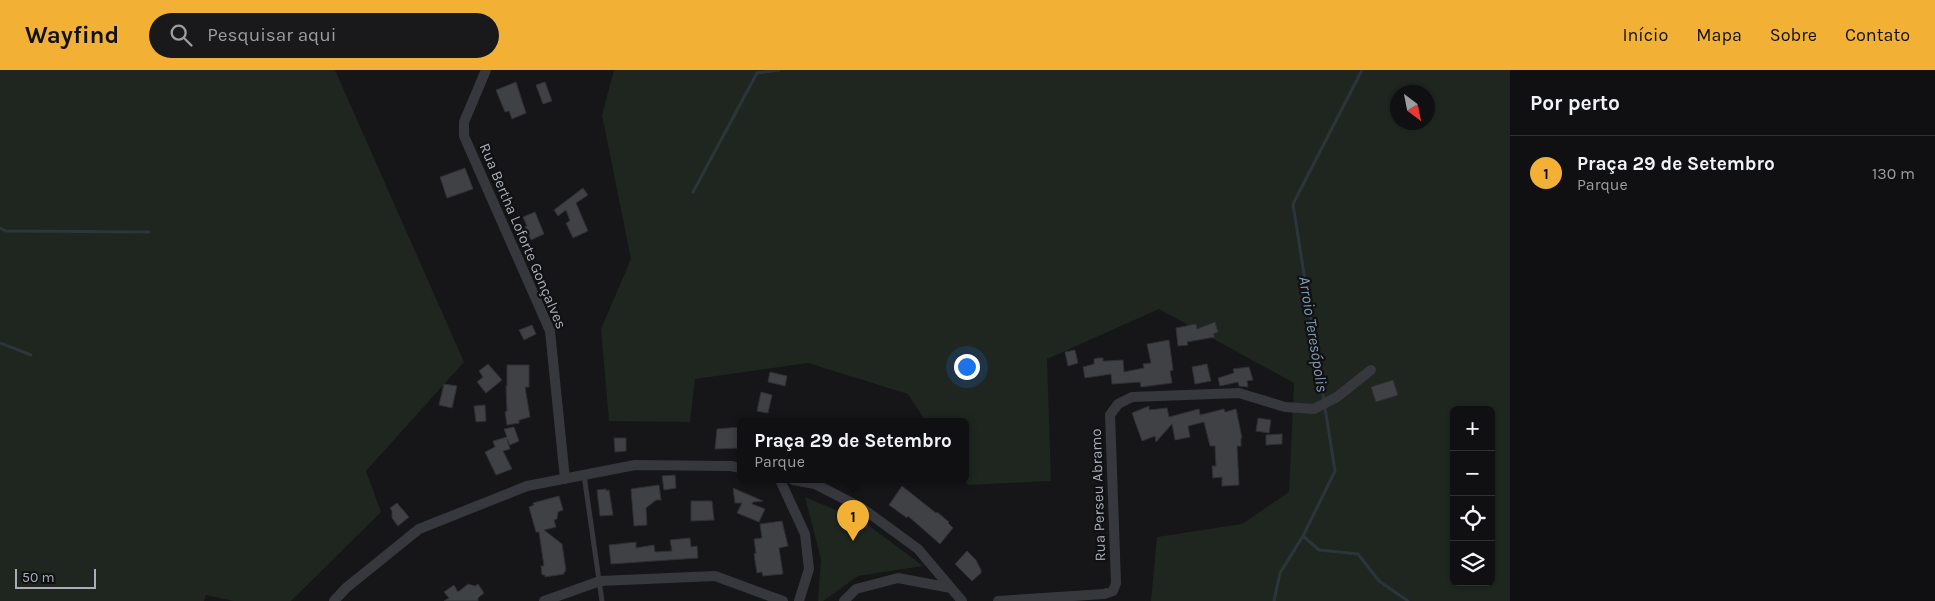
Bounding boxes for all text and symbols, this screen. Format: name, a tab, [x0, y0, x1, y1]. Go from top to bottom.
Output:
search box	[149, 13, 499, 58]
text: Wayfind	[25, 21, 119, 49]
icon: search	[167, 21, 195, 49]
text: Pesquisar aqui	[207, 24, 336, 46]
text: Início	[1622, 24, 1668, 46]
text: Mapa	[1696, 24, 1742, 46]
text: Sobre	[1770, 24, 1817, 46]
text: Contato	[1845, 24, 1910, 46]
north arrow	[1390, 85, 1435, 130]
text: Por perto	[1530, 91, 1620, 115]
street label: Rua Bertha Loforte Gonçalves	[476, 140, 570, 332]
text: Praça 29 de Setembro	[1577, 153, 1775, 175]
text: 1	[1543, 164, 1549, 183]
text: 130 m	[1872, 164, 1915, 183]
text: Parque	[1577, 175, 1628, 194]
water label: Arroio Teresópolis	[1295, 275, 1332, 394]
your location	[954, 354, 980, 380]
map controls	[1450, 406, 1495, 586]
button: +	[1450, 406, 1495, 451]
popup	[737, 418, 969, 483]
street label: Rua Perseu Abramo	[1087, 428, 1109, 562]
text: Praça 29 de Setembro	[754, 430, 952, 452]
button: −	[1450, 451, 1495, 496]
text: Parque	[754, 452, 805, 471]
button: locate	[1450, 496, 1495, 541]
pin: 1	[837, 500, 869, 541]
button: layers	[1450, 541, 1495, 586]
scale bar	[15, 566, 96, 589]
text: 50 m	[22, 569, 55, 586]

